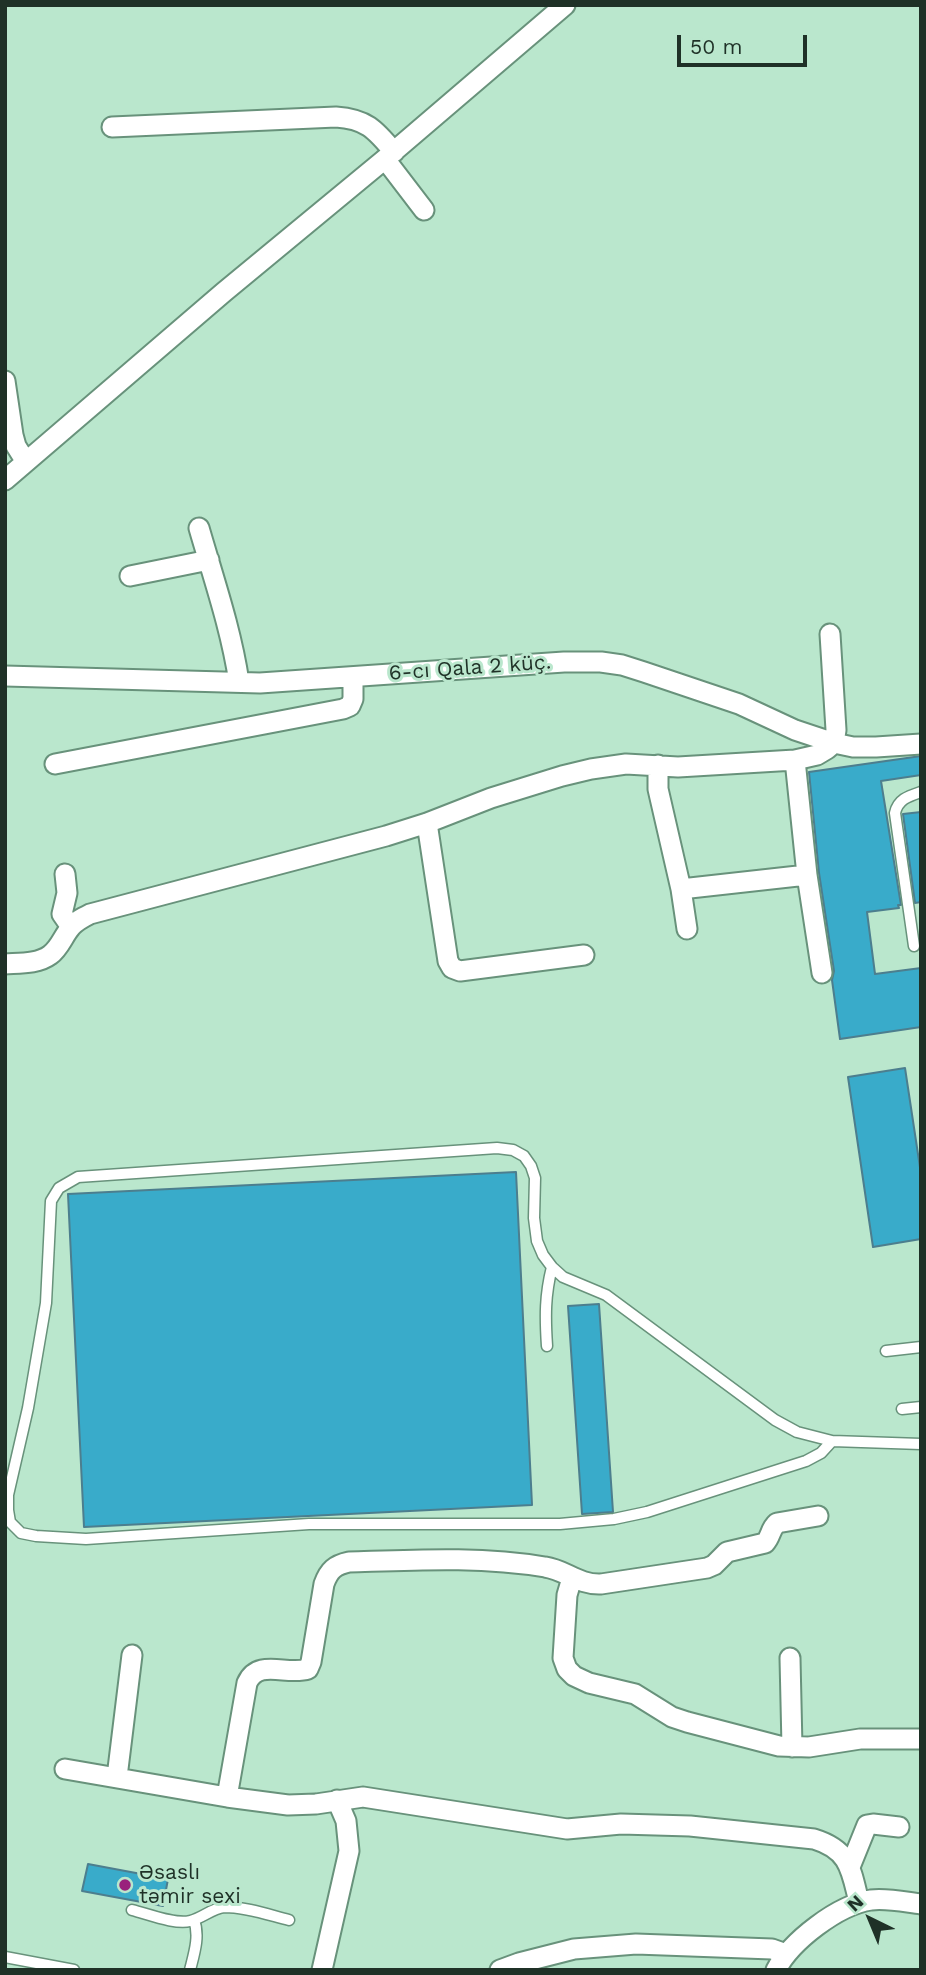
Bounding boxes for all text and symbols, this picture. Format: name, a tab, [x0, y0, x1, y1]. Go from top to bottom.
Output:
scale bar	[681, 21, 810, 65]
text: 50 m	[690, 34, 742, 59]
street label: 6-cı Qala 2 küç.	[388, 650, 552, 686]
place label: Əsaslı təmir sexi	[139, 1860, 241, 1910]
marker: Əsaslı təmir sexi	[117, 1877, 133, 1893]
north arrow	[835, 1884, 905, 1954]
text: N	[842, 1890, 868, 1916]

